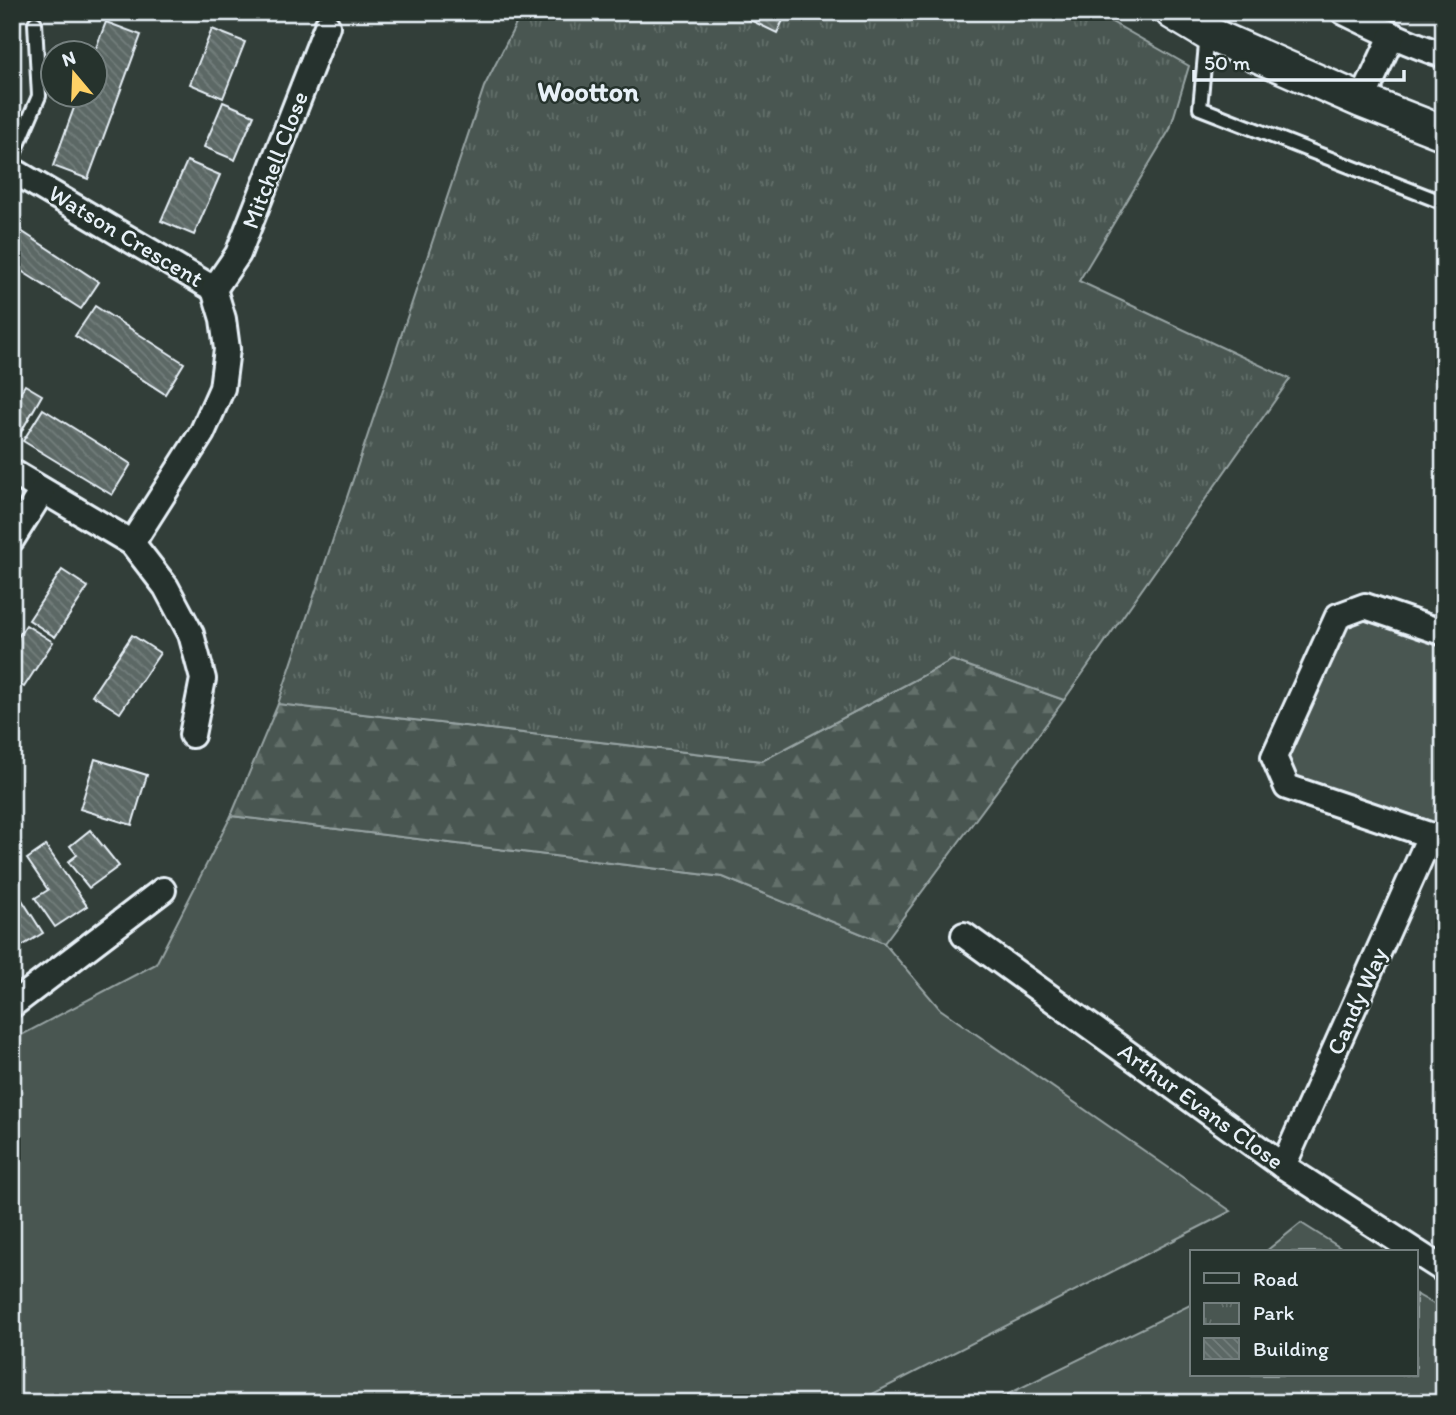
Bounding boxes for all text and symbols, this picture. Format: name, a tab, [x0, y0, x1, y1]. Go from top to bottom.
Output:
north arrow	[38, 38, 108, 108]
scale bar	[1194, 38, 1404, 82]
text: N	[59, 45, 78, 71]
text: 50 m	[1204, 50, 1251, 75]
district label: Wootton	[537, 74, 639, 108]
street label: Mitchell Close	[235, 87, 314, 233]
street label: Watson Crescent	[44, 178, 209, 293]
street label: Candy Way	[1320, 943, 1393, 1059]
street label: Arthur Evans Close	[1113, 1036, 1290, 1175]
legend	[1190, 1250, 1418, 1376]
text: Road	[1253, 1266, 1299, 1291]
text: Park	[1253, 1300, 1295, 1325]
text: Building	[1253, 1336, 1329, 1361]

